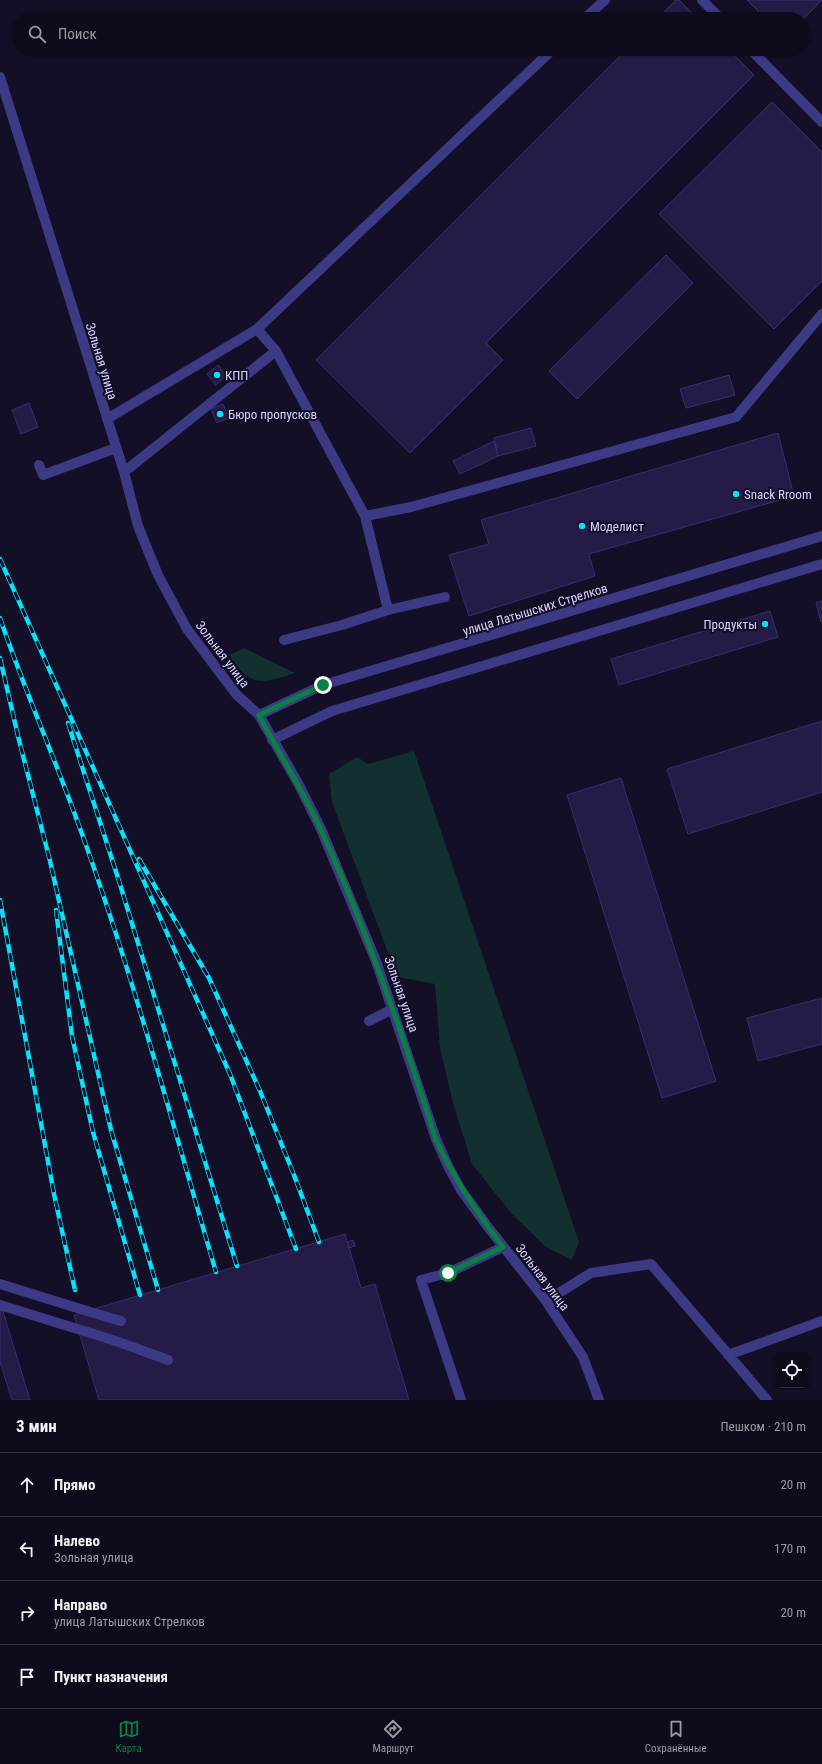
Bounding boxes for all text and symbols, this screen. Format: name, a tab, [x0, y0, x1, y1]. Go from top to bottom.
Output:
search box	[12, 12, 810, 56]
icon: search	[26, 23, 48, 45]
text: Поиск	[58, 25, 97, 43]
street label: Зольная улица	[83, 321, 120, 401]
place label: КПП	[225, 368, 248, 383]
marker: КПП	[212, 370, 222, 380]
place label: Бюро пропусков	[228, 407, 317, 422]
marker: Бюро пропусков	[215, 409, 225, 419]
place label: Snack Rroom	[744, 487, 812, 502]
marker: Snack Rroom	[731, 489, 741, 499]
place label: Моделист	[590, 519, 644, 534]
marker: Моделист	[577, 521, 587, 531]
street label: улица Латышских Стрелков	[461, 580, 609, 639]
place label: Продукты	[703, 617, 757, 632]
street label: Зольная улица	[193, 618, 253, 691]
marker: Продукты	[760, 619, 770, 629]
route end	[314, 676, 332, 694]
street label: Зольная улица	[381, 954, 422, 1034]
street label: Зольная улица	[513, 1241, 573, 1314]
route start	[439, 1264, 457, 1282]
map controls	[774, 1352, 810, 1388]
button: locate	[774, 1352, 810, 1388]
text: 3 мин	[16, 1416, 57, 1436]
text: Пешком · 210 m	[720, 1419, 806, 1434]
icon: ahead	[16, 1474, 38, 1496]
text: Прямо	[54, 1476, 95, 1494]
text: 20 m	[780, 1477, 806, 1492]
text: Налево	[54, 1532, 100, 1550]
icon: left	[16, 1538, 38, 1560]
text: 170 m	[774, 1541, 806, 1556]
text: Зольная улица	[54, 1550, 134, 1565]
text: Направо	[54, 1596, 107, 1614]
icon: right	[16, 1602, 38, 1624]
text: 20 m	[780, 1605, 806, 1620]
text: улица Латышских Стрелков	[54, 1614, 205, 1629]
icon: arrive	[16, 1666, 38, 1688]
text: Пункт назначения	[54, 1668, 168, 1686]
tab: Карта	[115, 1718, 142, 1755]
tab: Маршрут	[373, 1718, 414, 1755]
tab: Сохранённые	[645, 1718, 707, 1755]

